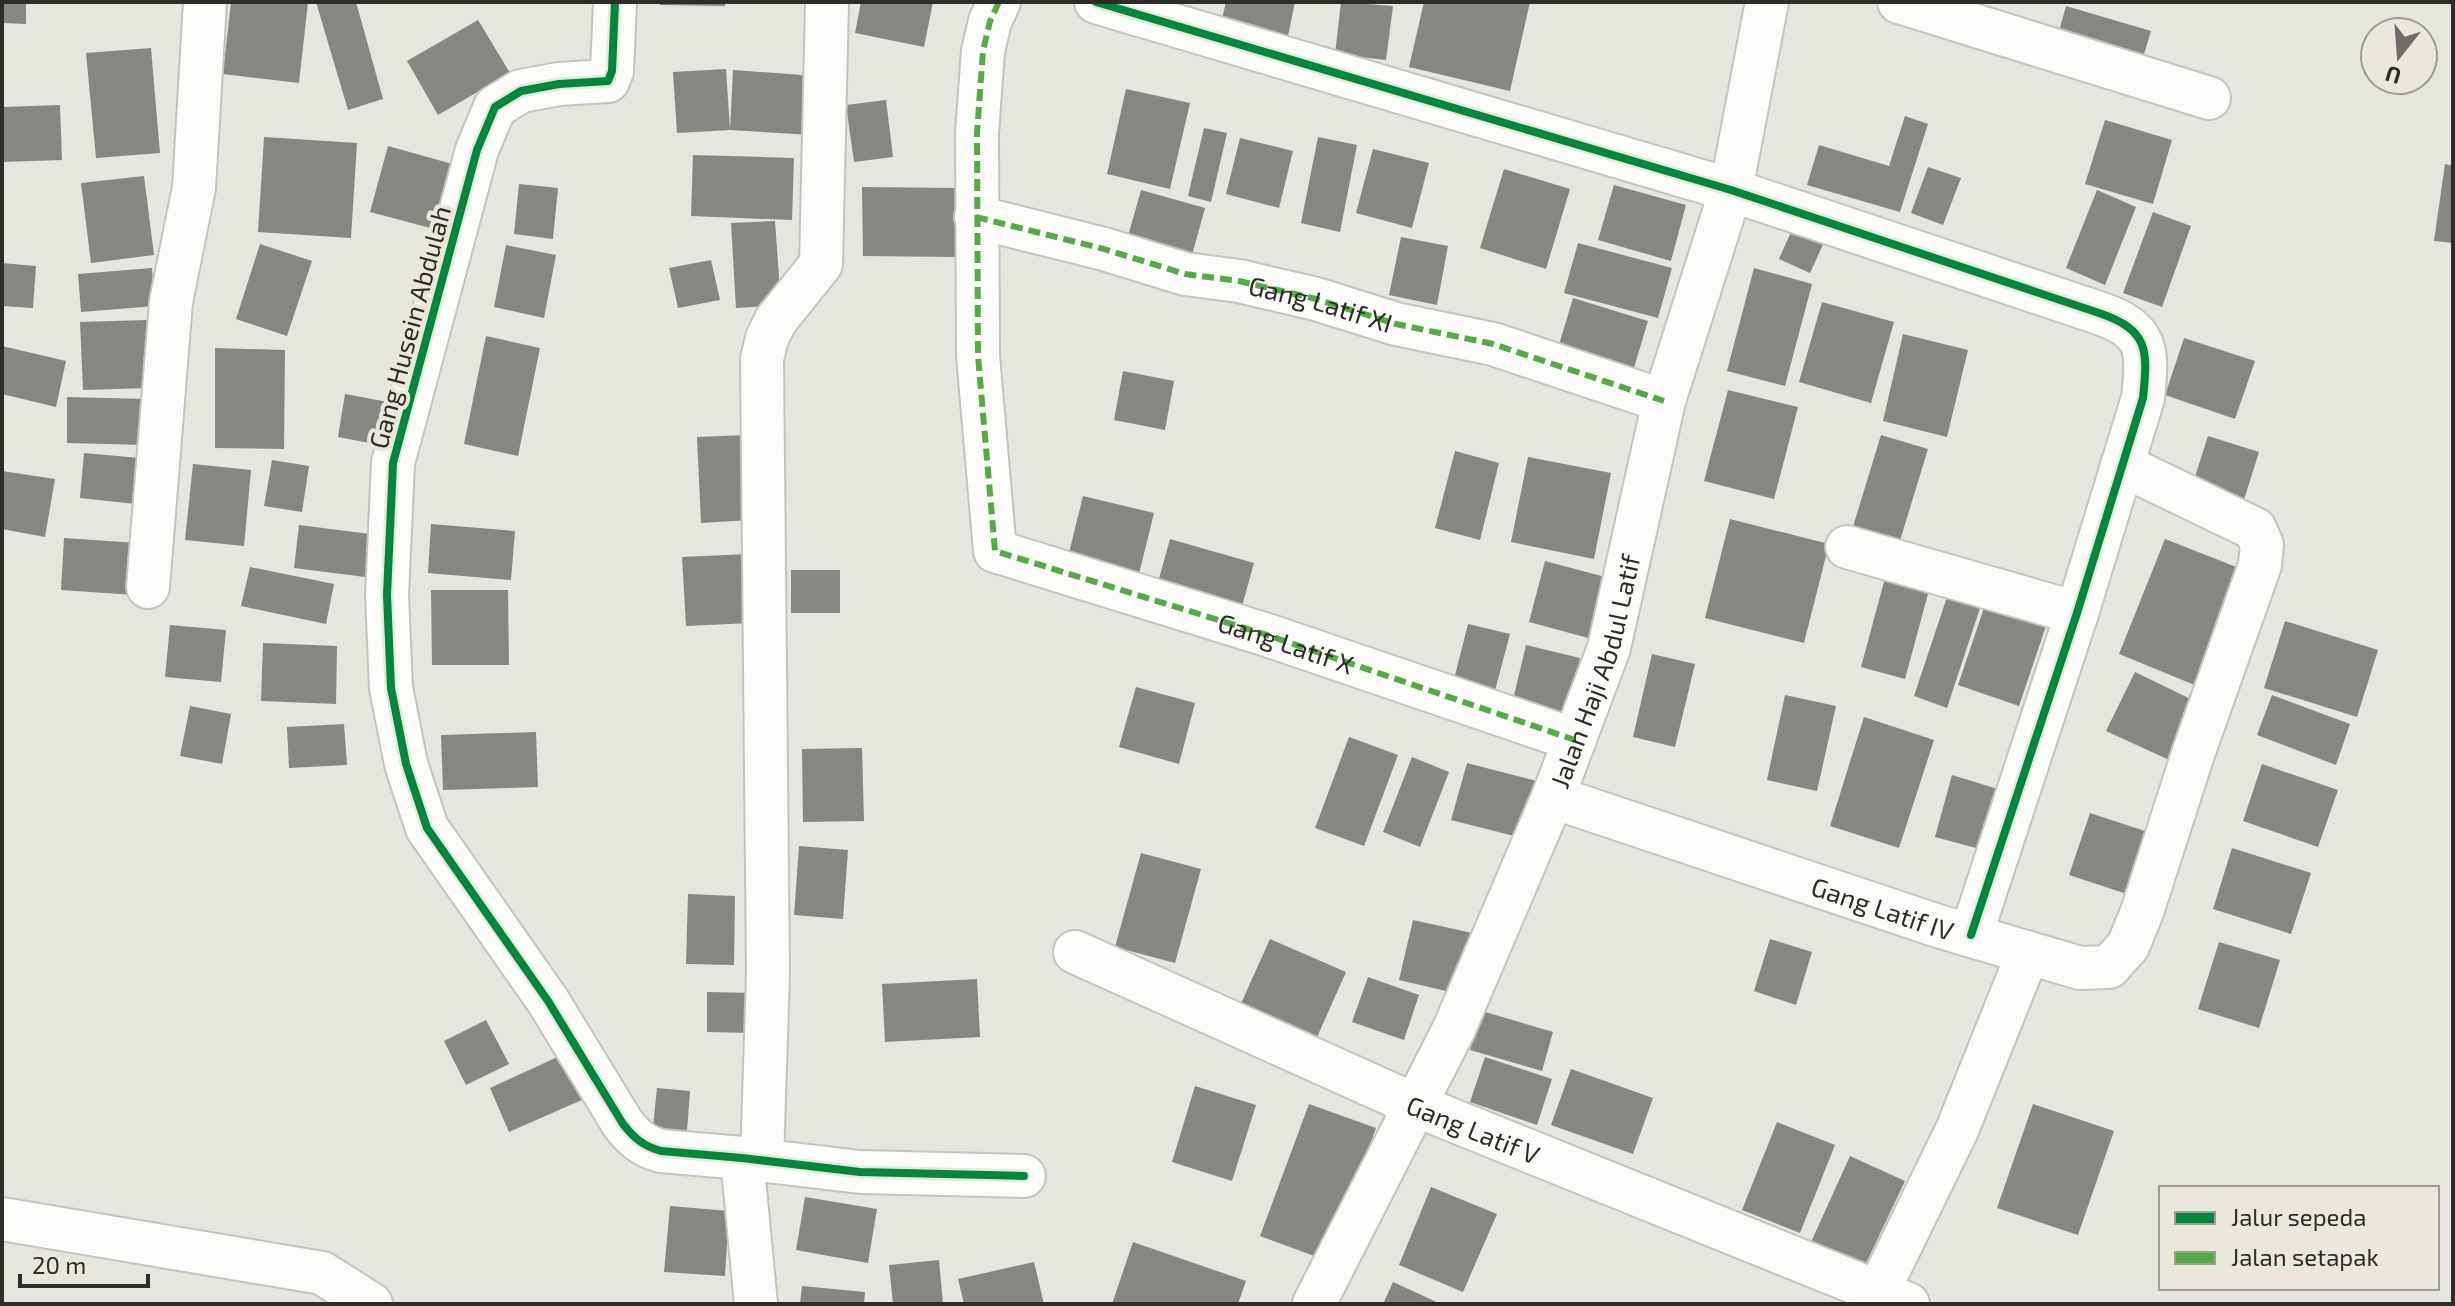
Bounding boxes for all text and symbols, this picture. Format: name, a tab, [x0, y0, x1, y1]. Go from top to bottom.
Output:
north arrow	[2359, 16, 2439, 96]
text: U	[2382, 61, 2404, 91]
street label: Gang Husein Abdulah	[362, 202, 456, 452]
street label: Gang Latif XI	[1246, 268, 1397, 338]
street label: Jalan Haji Abdul Latif	[1543, 550, 1645, 792]
street label: Gang Latif X	[1215, 605, 1358, 679]
street label: Gang Latif IV	[1808, 869, 1958, 945]
street label: Gang Latif V	[1403, 1088, 1545, 1169]
legend	[2159, 1186, 2439, 1290]
text: Jalur sepeda	[2231, 1202, 2366, 1231]
scale bar	[20, 1238, 148, 1288]
text: Jalan setapak	[2231, 1242, 2379, 1271]
text: 20 m	[32, 1250, 86, 1279]

